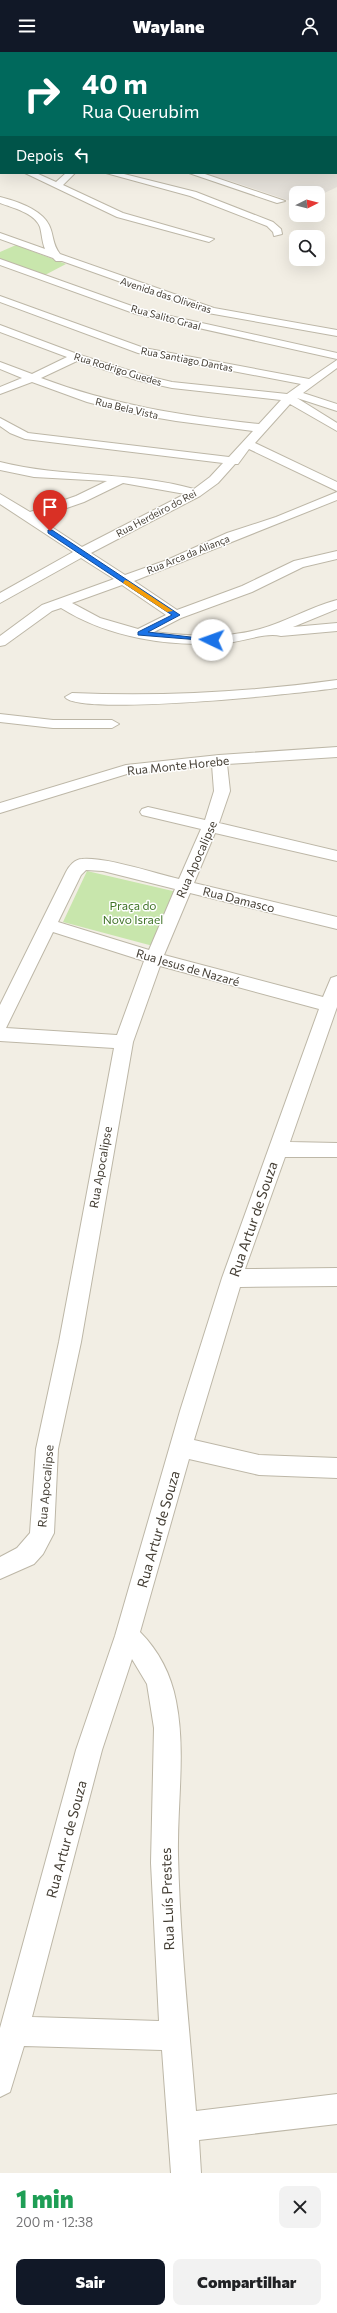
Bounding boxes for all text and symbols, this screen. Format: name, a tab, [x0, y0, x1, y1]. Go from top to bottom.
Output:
icon: menu	[16, 15, 38, 37]
text: Waylane	[133, 15, 204, 37]
icon: person	[299, 15, 321, 37]
text: 40 m	[82, 66, 148, 100]
icon: right	[16, 68, 68, 120]
text: Rua Querubim	[82, 100, 199, 122]
icon: left	[71, 144, 93, 166]
text: Depois	[16, 146, 63, 164]
north arrow	[289, 186, 325, 222]
map controls	[289, 186, 325, 266]
button: search	[289, 230, 325, 266]
street label: Avenida das Oliveiras	[119, 275, 214, 316]
street label: Rua Salito Graal	[130, 302, 202, 332]
street label: Rua Santiago Dantas	[140, 344, 234, 374]
street label: Rua Rodrigo Guedes	[73, 350, 164, 388]
street label: Rua Bela Vista	[94, 395, 160, 421]
street label: Rua Herdeiro do Rei	[114, 487, 198, 539]
pin	[33, 490, 67, 531]
icon: arrive	[39, 496, 61, 518]
street label: Rua Arca da Aliança	[145, 532, 231, 576]
position arrow	[191, 619, 233, 661]
street label: Rua Monte Horebe	[126, 753, 230, 777]
street label: Rua Apocalipse	[173, 818, 219, 900]
street label: Rua Damasco	[202, 883, 276, 915]
park label: Praça do Novo Israel	[103, 898, 163, 926]
street label: Rua Jesus de Nazaré	[134, 946, 241, 989]
street label: Rua Apocalipse	[86, 1125, 114, 1209]
street label: Rua Artur de Souza	[225, 1159, 281, 1279]
street label: Rua Apocalipse	[34, 1444, 56, 1528]
street label: Rua Artur de Souza	[133, 1468, 183, 1590]
street label: Rua Artur de Souza	[42, 1778, 90, 1900]
street label: Rua Luís Prestes	[157, 1847, 177, 1951]
text: 1 min	[16, 2184, 74, 2213]
button: close	[279, 2186, 321, 2228]
text: 200 m · 12:38	[16, 2214, 93, 2230]
button: Sair	[16, 2259, 165, 2305]
button: Compartilhar	[173, 2259, 321, 2305]

